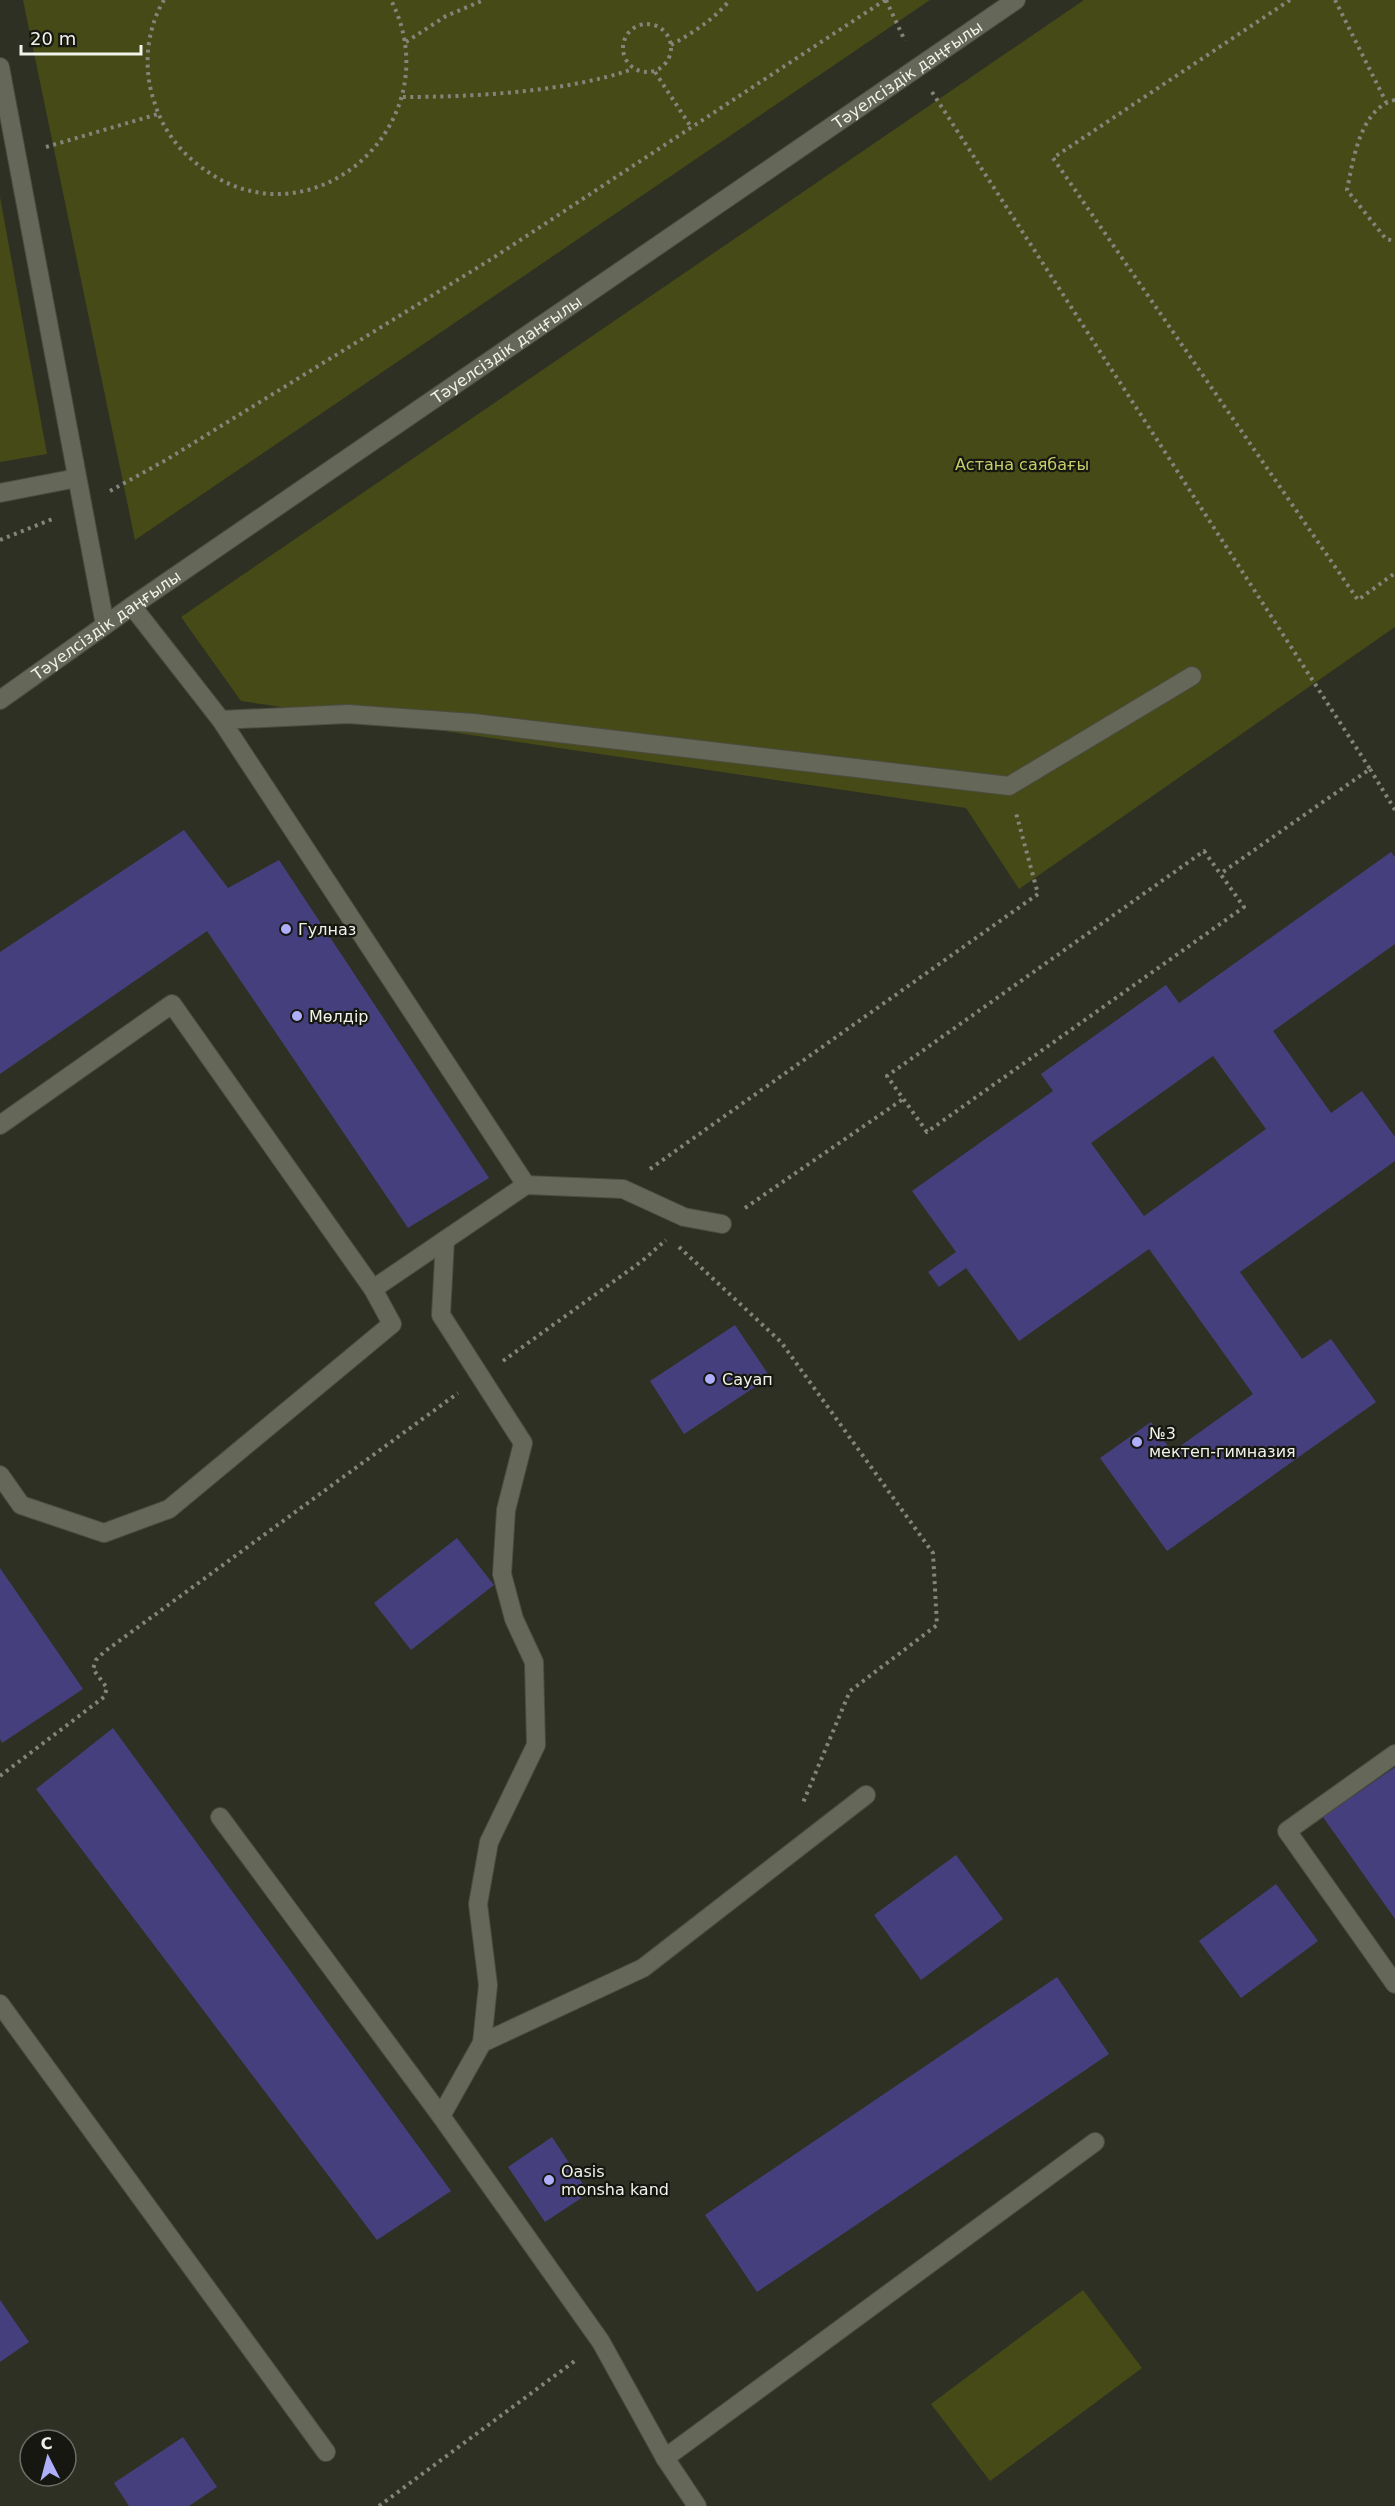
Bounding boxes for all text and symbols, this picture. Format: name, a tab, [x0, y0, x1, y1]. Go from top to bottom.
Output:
street label: Тәуелсіздік даңғылы	[828, 17, 986, 134]
scale bar	[21, 18, 141, 56]
text: 20 m	[30, 28, 76, 49]
street label: Тәуелсіздік даңғылы	[427, 292, 585, 408]
park label: Астана саябағы	[955, 455, 1089, 474]
street label: Тәуелсіздік даңғылы	[28, 566, 184, 685]
place label: Гулназ	[298, 920, 356, 939]
marker: Гулназ	[279, 922, 293, 936]
place label: Мөлдір	[309, 1007, 368, 1026]
marker: Мөлдір	[290, 1009, 304, 1023]
place label: Сауап	[722, 1370, 773, 1389]
marker: Сауап	[703, 1372, 717, 1386]
place label: №3 мектеп-гимназия	[1149, 1424, 1296, 1461]
marker: №3 мектеп-гимназия	[1130, 1435, 1144, 1449]
place label: Oasis monsha kand	[561, 2162, 669, 2199]
marker: Oasis monsha kand	[542, 2173, 556, 2187]
north arrow	[18, 2428, 78, 2488]
text: С	[40, 2434, 53, 2454]

